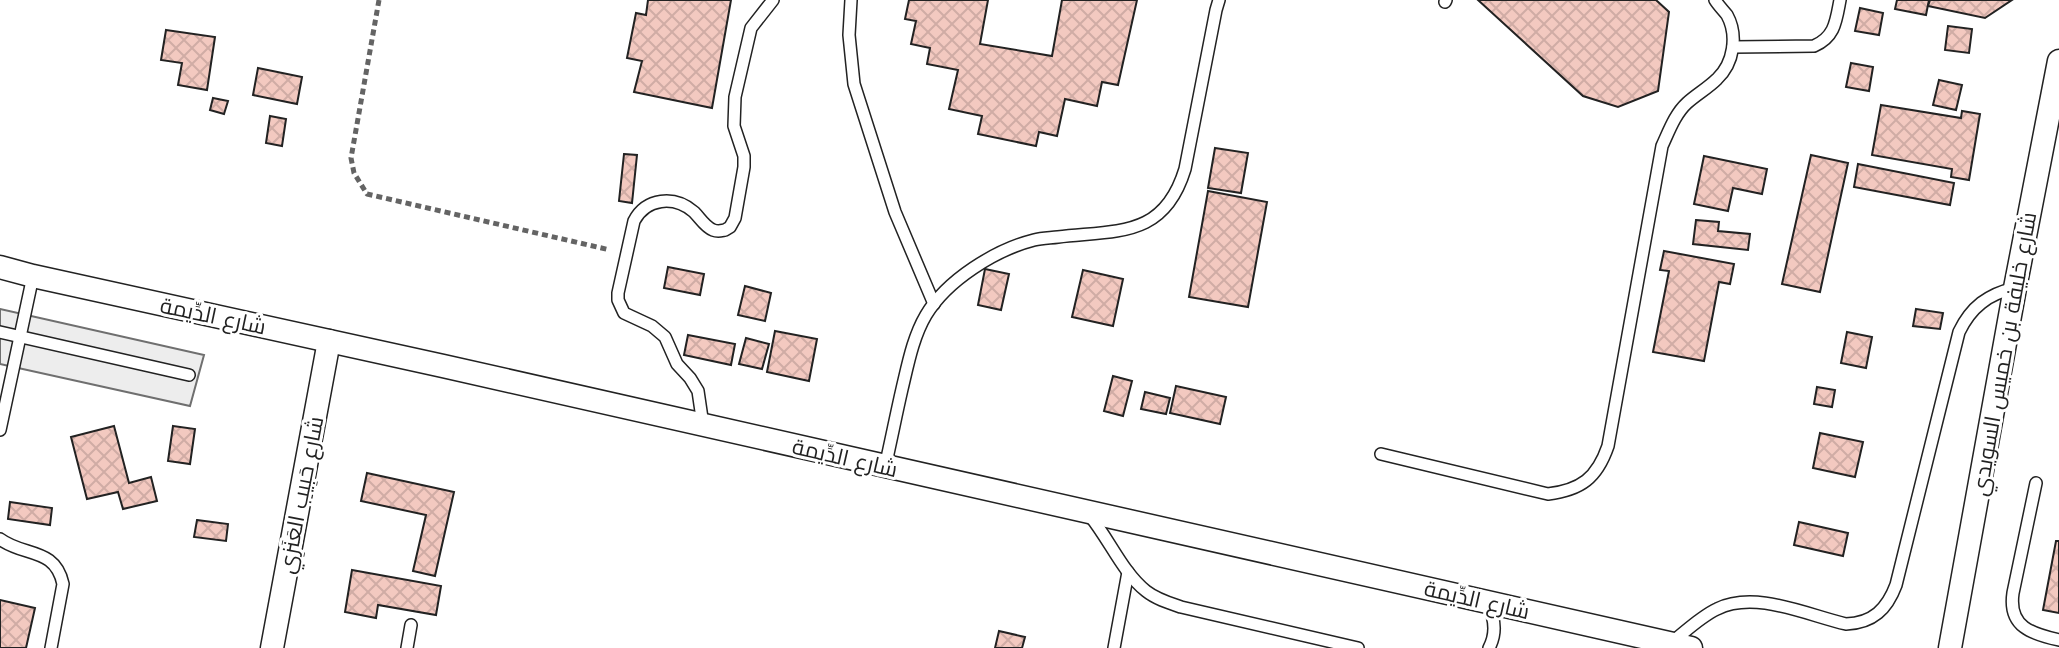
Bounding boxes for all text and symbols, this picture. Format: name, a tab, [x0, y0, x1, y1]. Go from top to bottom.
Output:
street label: شارع خليفة بن خميس السويدي	[1967, 210, 2045, 499]
street label: شارع الدِّيمة	[158, 293, 268, 341]
street label: شارع حَبِيب العَنَزِي	[274, 414, 332, 576]
street label: شارع الدِّيمة	[789, 434, 900, 484]
street label: شارع الدِّيمة	[1421, 576, 1532, 626]

